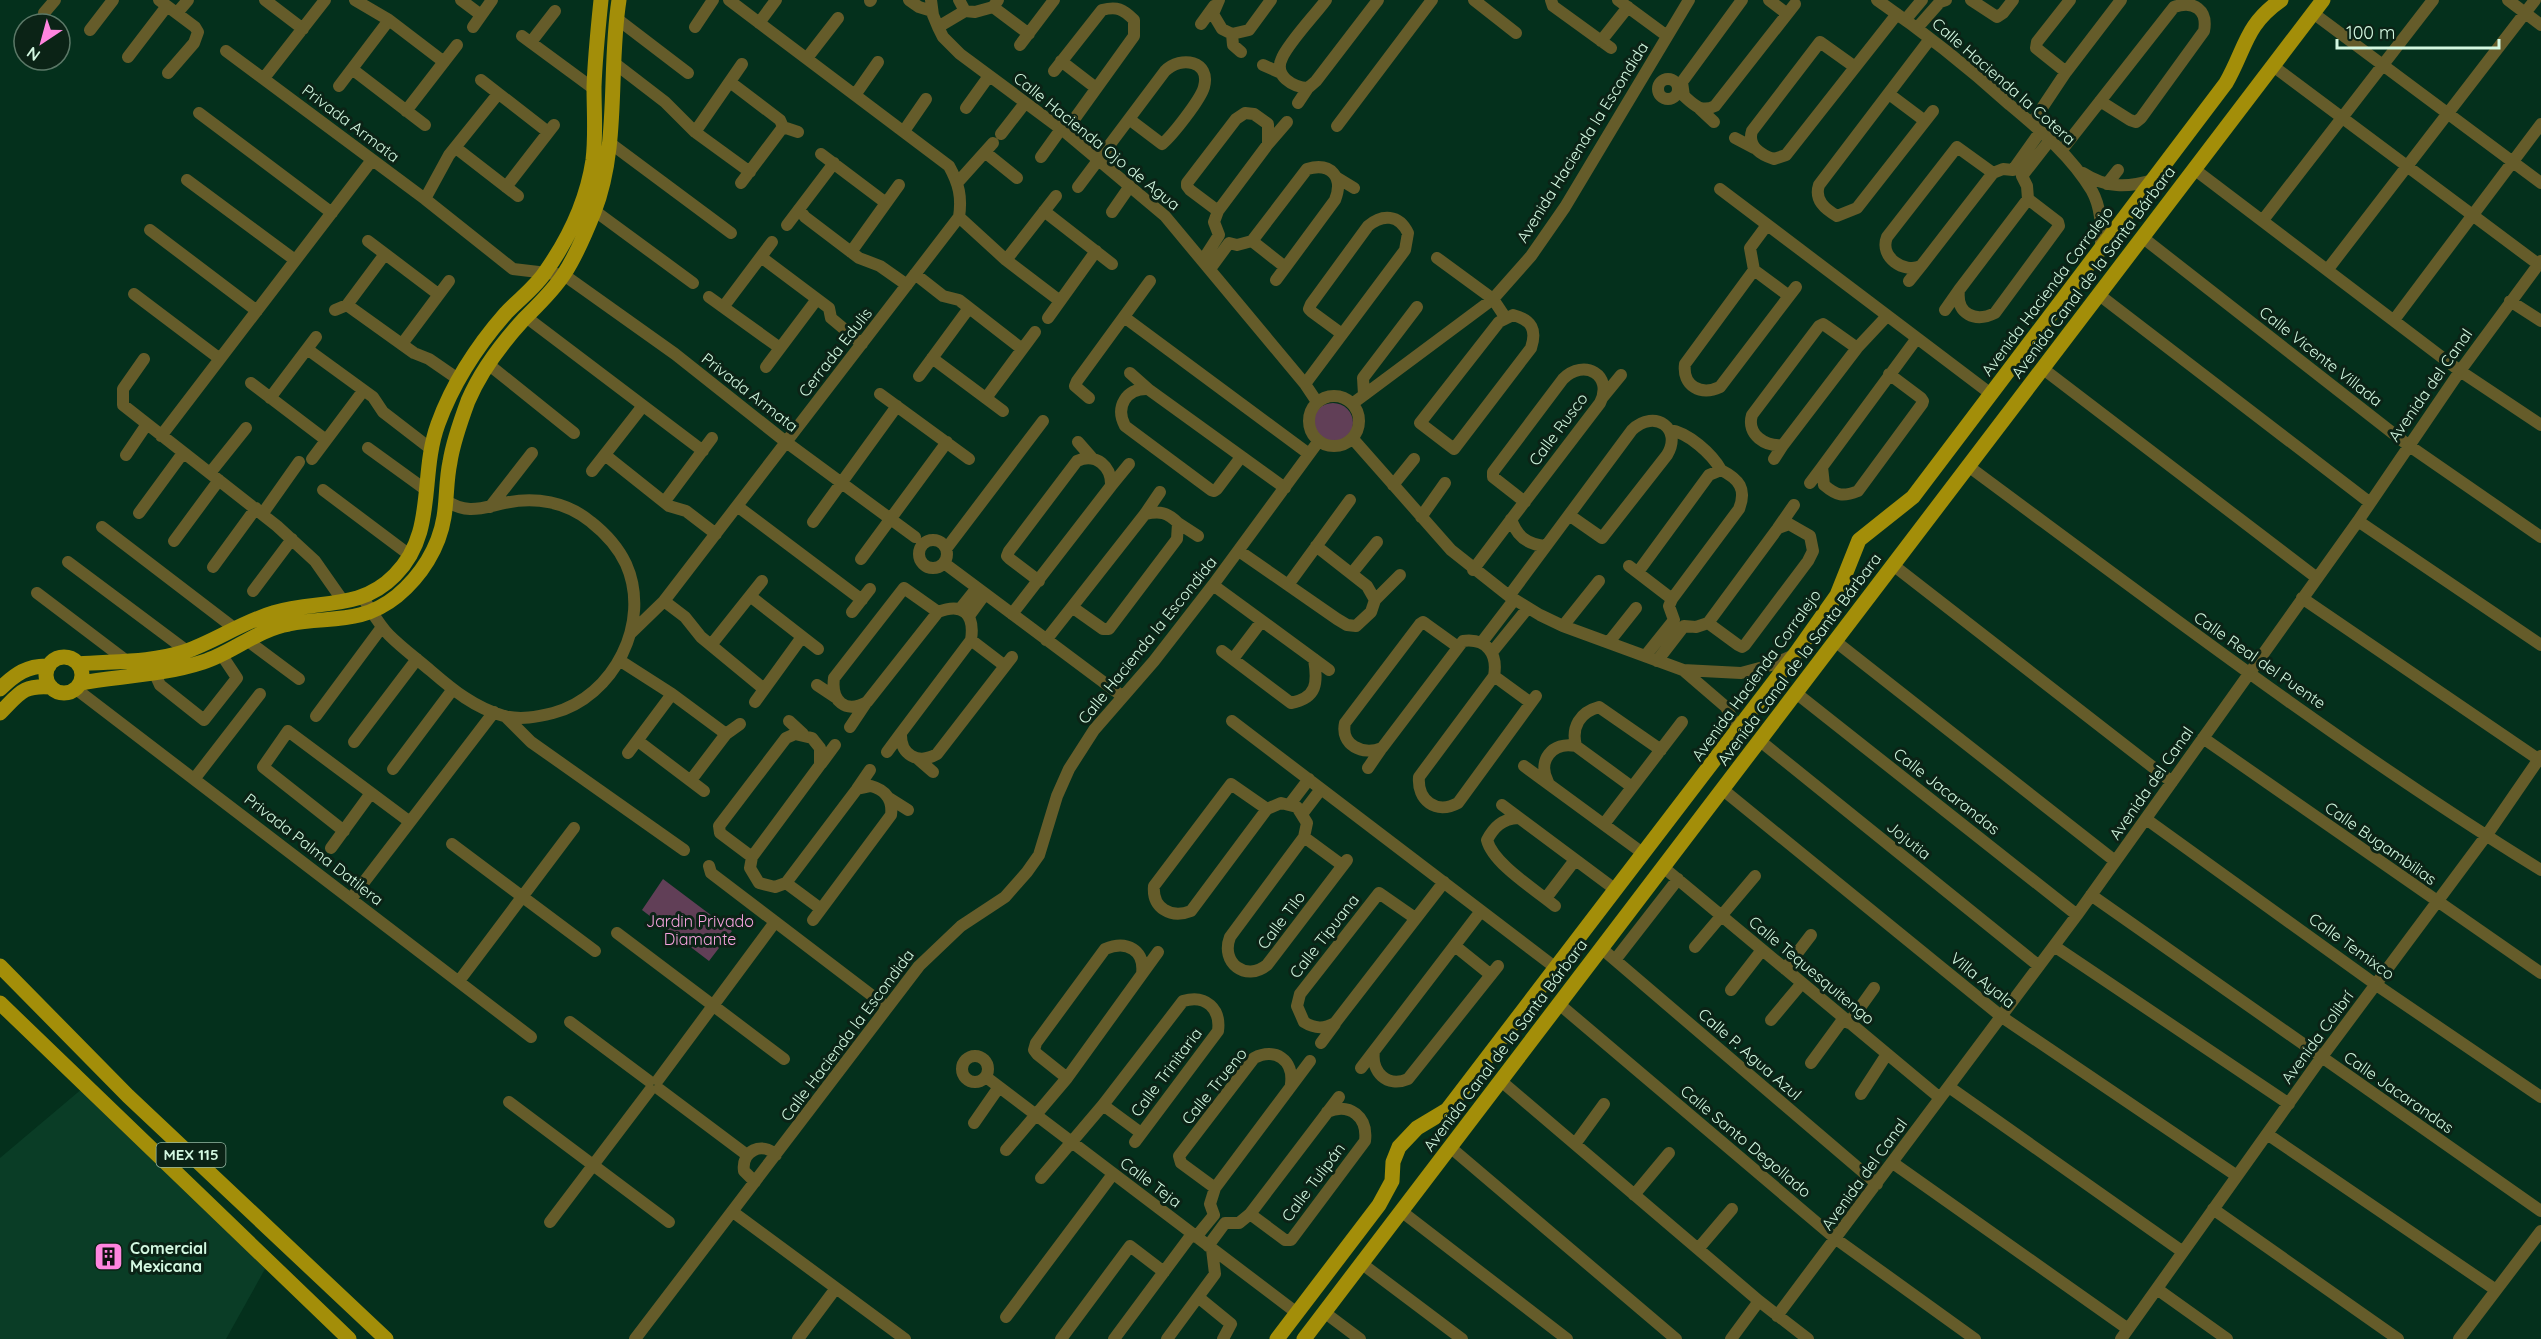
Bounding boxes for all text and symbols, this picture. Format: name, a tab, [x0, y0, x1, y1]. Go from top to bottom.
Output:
north arrow	[12, 12, 72, 72]
scale bar	[2337, 12, 2499, 50]
street label: Calle Hacienda la Cotera	[1928, 13, 2080, 149]
text: 100 m	[2346, 21, 2395, 44]
street label: Avenida Hacienda la Escondida	[1512, 38, 1652, 246]
text: N	[23, 43, 44, 66]
street label: Calle Hacienda Ojo de Agua	[1010, 68, 1184, 214]
street label: Privada Armata	[298, 80, 404, 166]
street label: Avenida Canal de la Santa Bárbara	[2007, 162, 2179, 382]
street label: Avenida Hacienda Corralejo	[1977, 202, 2117, 380]
street label: Calle Vicente Villada	[2255, 302, 2387, 410]
street label: Cerrada Edulis	[794, 303, 876, 401]
street label: Avenida del Canal	[2384, 325, 2476, 445]
street label: Privada Armata	[698, 348, 802, 436]
street label: Calle Rusco	[1524, 389, 1592, 469]
street label: Avenida Canal de la Santa Bárbara	[1713, 549, 1885, 769]
street label: Calle Hacienda la Escondida	[1073, 552, 1221, 728]
street label: Avenida Hacienda Corralejo	[1687, 585, 1825, 765]
street label: Calle Real del Puente	[2190, 607, 2330, 713]
street label: Avenida del Canal	[2105, 723, 2197, 843]
street label: Calle Jacarandas	[1890, 743, 2004, 839]
street label: Privada Palma Datilera	[241, 789, 387, 909]
street label: Calle Bugambilias	[2321, 797, 2441, 889]
street label: Jojutia	[1883, 816, 1935, 864]
street label: Calle Tilo	[1253, 887, 1309, 953]
street label: Calle Tipuana	[1285, 890, 1363, 982]
street label: Calle Temixco	[2305, 908, 2399, 984]
park label: Jardin Privado Diamante	[646, 911, 754, 949]
street label: Calle Tequesquitengo	[1745, 912, 1879, 1028]
street label: Avenida Canal de la Santa Bárbara	[1419, 935, 1591, 1155]
street label: Calle Hacienda la Escondida	[776, 945, 918, 1125]
street label: Villa Ayala	[1947, 948, 2019, 1012]
street label: Avenida Colibrí	[2277, 986, 2358, 1087]
street label: Calle P. Agua Azul	[1694, 1004, 1806, 1104]
street label: Calle Trinitaria	[1126, 1024, 1206, 1120]
street label: Calle Trueno	[1177, 1044, 1251, 1128]
street label: Calle Jacarandas	[2340, 1047, 2458, 1137]
street label: Calle Santo Degollado	[1677, 1081, 1815, 1201]
street label: Avenida del Canal	[1817, 1114, 1911, 1234]
street label: Calle Tulipán	[1277, 1139, 1349, 1225]
road number: MEX 115	[156, 1143, 225, 1167]
street label: Calle Teja	[1116, 1152, 1186, 1212]
place label: Comercial Mexicana	[130, 1238, 207, 1276]
building icon: Comercial Mexicana	[93, 1241, 125, 1273]

